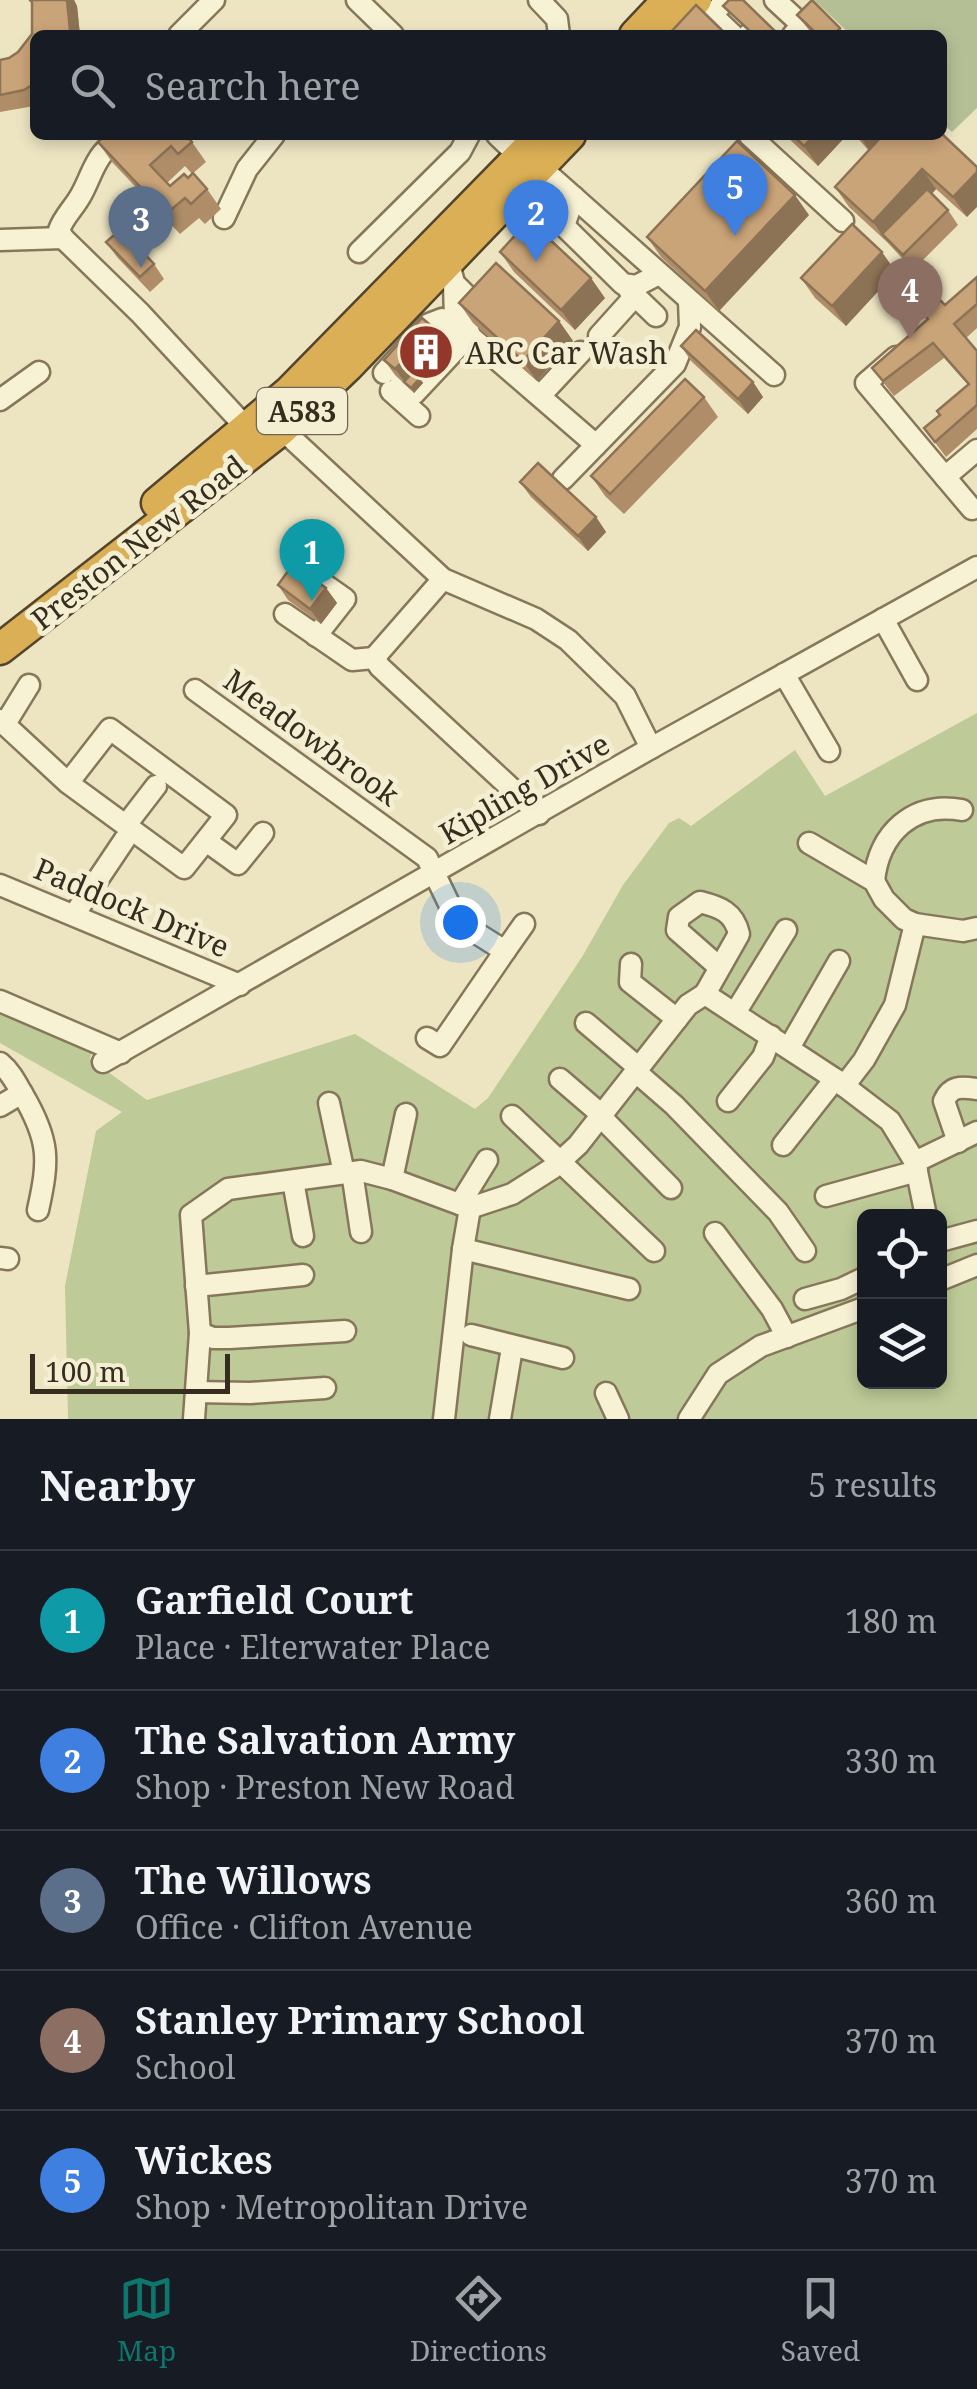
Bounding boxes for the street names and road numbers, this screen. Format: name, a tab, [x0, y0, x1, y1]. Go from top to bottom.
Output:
road number: A583	[257, 388, 347, 434]
street label: Preston New Road	[22, 445, 254, 639]
street label: Meadowbrook	[216, 659, 408, 815]
street label: Kipling Drive	[431, 723, 617, 853]
street label: Paddock Drive	[28, 847, 236, 967]

